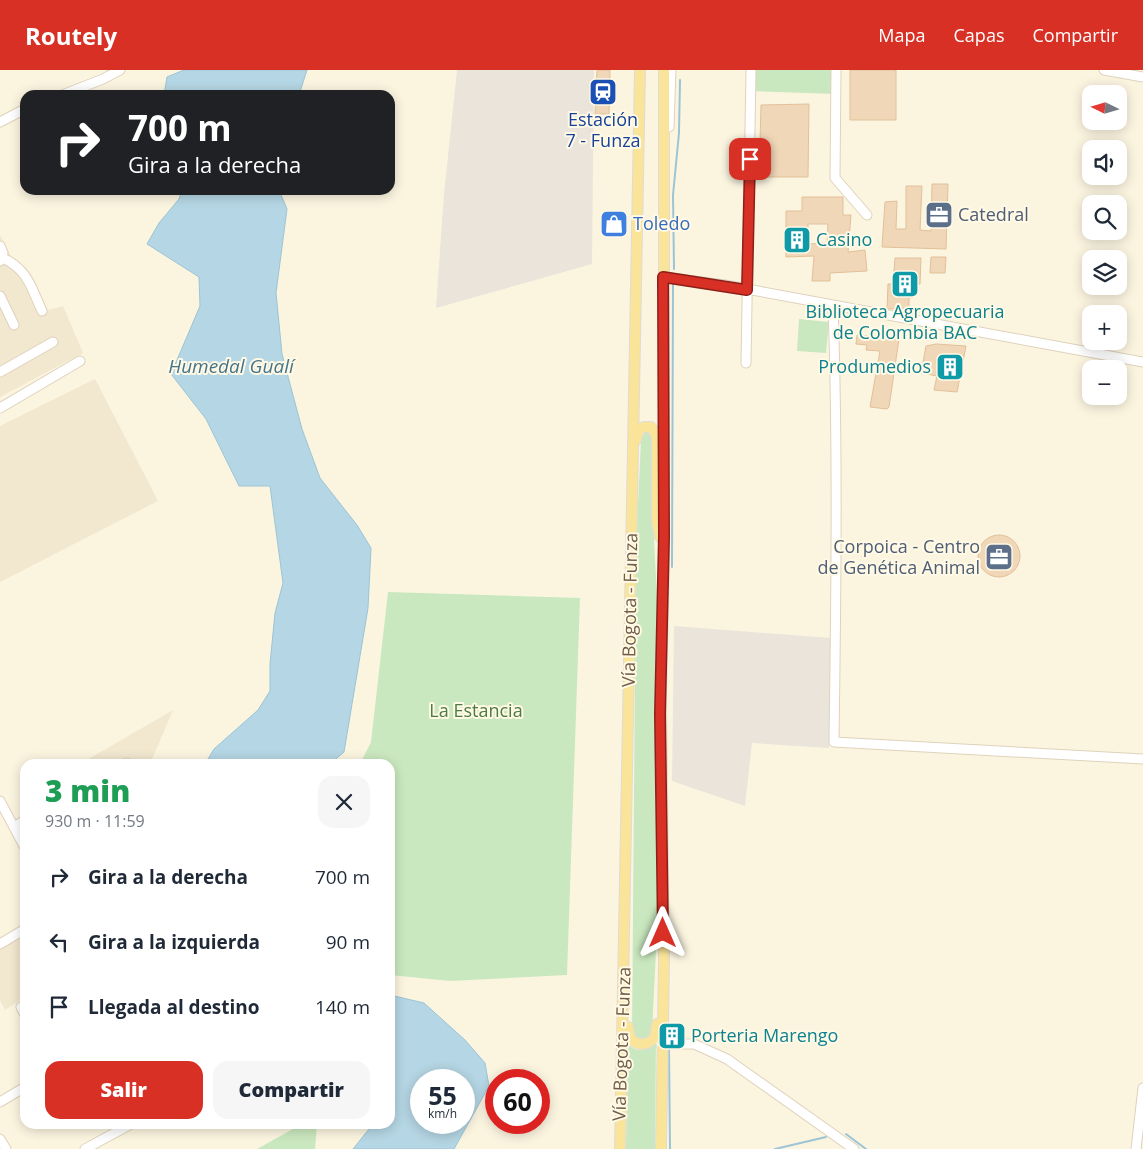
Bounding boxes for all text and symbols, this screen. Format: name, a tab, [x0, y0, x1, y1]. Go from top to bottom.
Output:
text: Routely	[25, 19, 117, 52]
text: Mapa	[878, 23, 926, 47]
text: Capas	[954, 23, 1004, 47]
text: Compartir	[1032, 23, 1118, 47]
station icon: Estación 7 - Funza	[588, 77, 618, 107]
north arrow	[1082, 85, 1128, 130]
map controls	[1082, 85, 1127, 405]
text: 700 m	[128, 104, 232, 151]
place label: Estación 7 - Funza	[565, 107, 641, 152]
icon: right	[45, 110, 110, 175]
pin	[729, 138, 771, 180]
button: sound	[1082, 140, 1127, 185]
icon: arrive	[736, 145, 764, 173]
text: Gira a la derecha	[128, 149, 301, 179]
button: search	[1082, 195, 1127, 240]
office icon: Catedral	[924, 200, 954, 230]
place label: Catedral	[958, 202, 1029, 226]
shop icon: Toledo	[599, 209, 629, 239]
place label: Toledo	[633, 211, 690, 235]
building icon: Casino	[782, 225, 812, 255]
place label: Casino	[816, 227, 872, 251]
button: layers	[1082, 250, 1127, 295]
building icon: Biblioteca Agropecuaria de Colombia BAC	[890, 269, 920, 299]
place label: Biblioteca Agropecuaria de Colombia BAC	[806, 299, 1004, 344]
button: +	[1082, 305, 1127, 350]
building icon: Produmedios	[935, 352, 965, 382]
water label: Humedal Gualí	[168, 353, 296, 379]
place label: Produmedios	[818, 354, 931, 378]
button: −	[1082, 360, 1127, 405]
street label: Vía Bogota - Funza	[616, 533, 642, 687]
place label: Corpoica - Centro de Genética Animal	[817, 534, 980, 579]
office icon: Corpoica - Centro de Genética Animal	[984, 542, 1014, 572]
park label: La Estancia	[429, 698, 523, 722]
text: 3 min	[45, 770, 130, 811]
button: close	[318, 776, 370, 828]
text: 930 m · 11:59	[45, 810, 145, 832]
icon: right	[45, 863, 73, 891]
text: Gira a la derecha	[88, 864, 248, 890]
text: 700 m	[315, 864, 370, 890]
position arrow	[636, 906, 688, 958]
icon: left	[45, 928, 73, 956]
text: Gira a la izquierda	[88, 929, 260, 955]
text: 90 m	[326, 929, 370, 955]
street label: Vía Bogota - Funza	[606, 966, 636, 1122]
icon: arrive	[45, 993, 73, 1021]
text: Llegada al destino	[88, 994, 260, 1020]
text: 140 m	[315, 994, 370, 1020]
building icon: Porteria Marengo	[657, 1021, 687, 1051]
place label: Porteria Marengo	[691, 1023, 838, 1047]
button: Salir	[45, 1061, 203, 1119]
button: Compartir	[213, 1061, 370, 1119]
speed limit sign: 60	[485, 1069, 550, 1134]
text: 55	[428, 1078, 457, 1112]
text: km/h	[428, 1105, 457, 1122]

